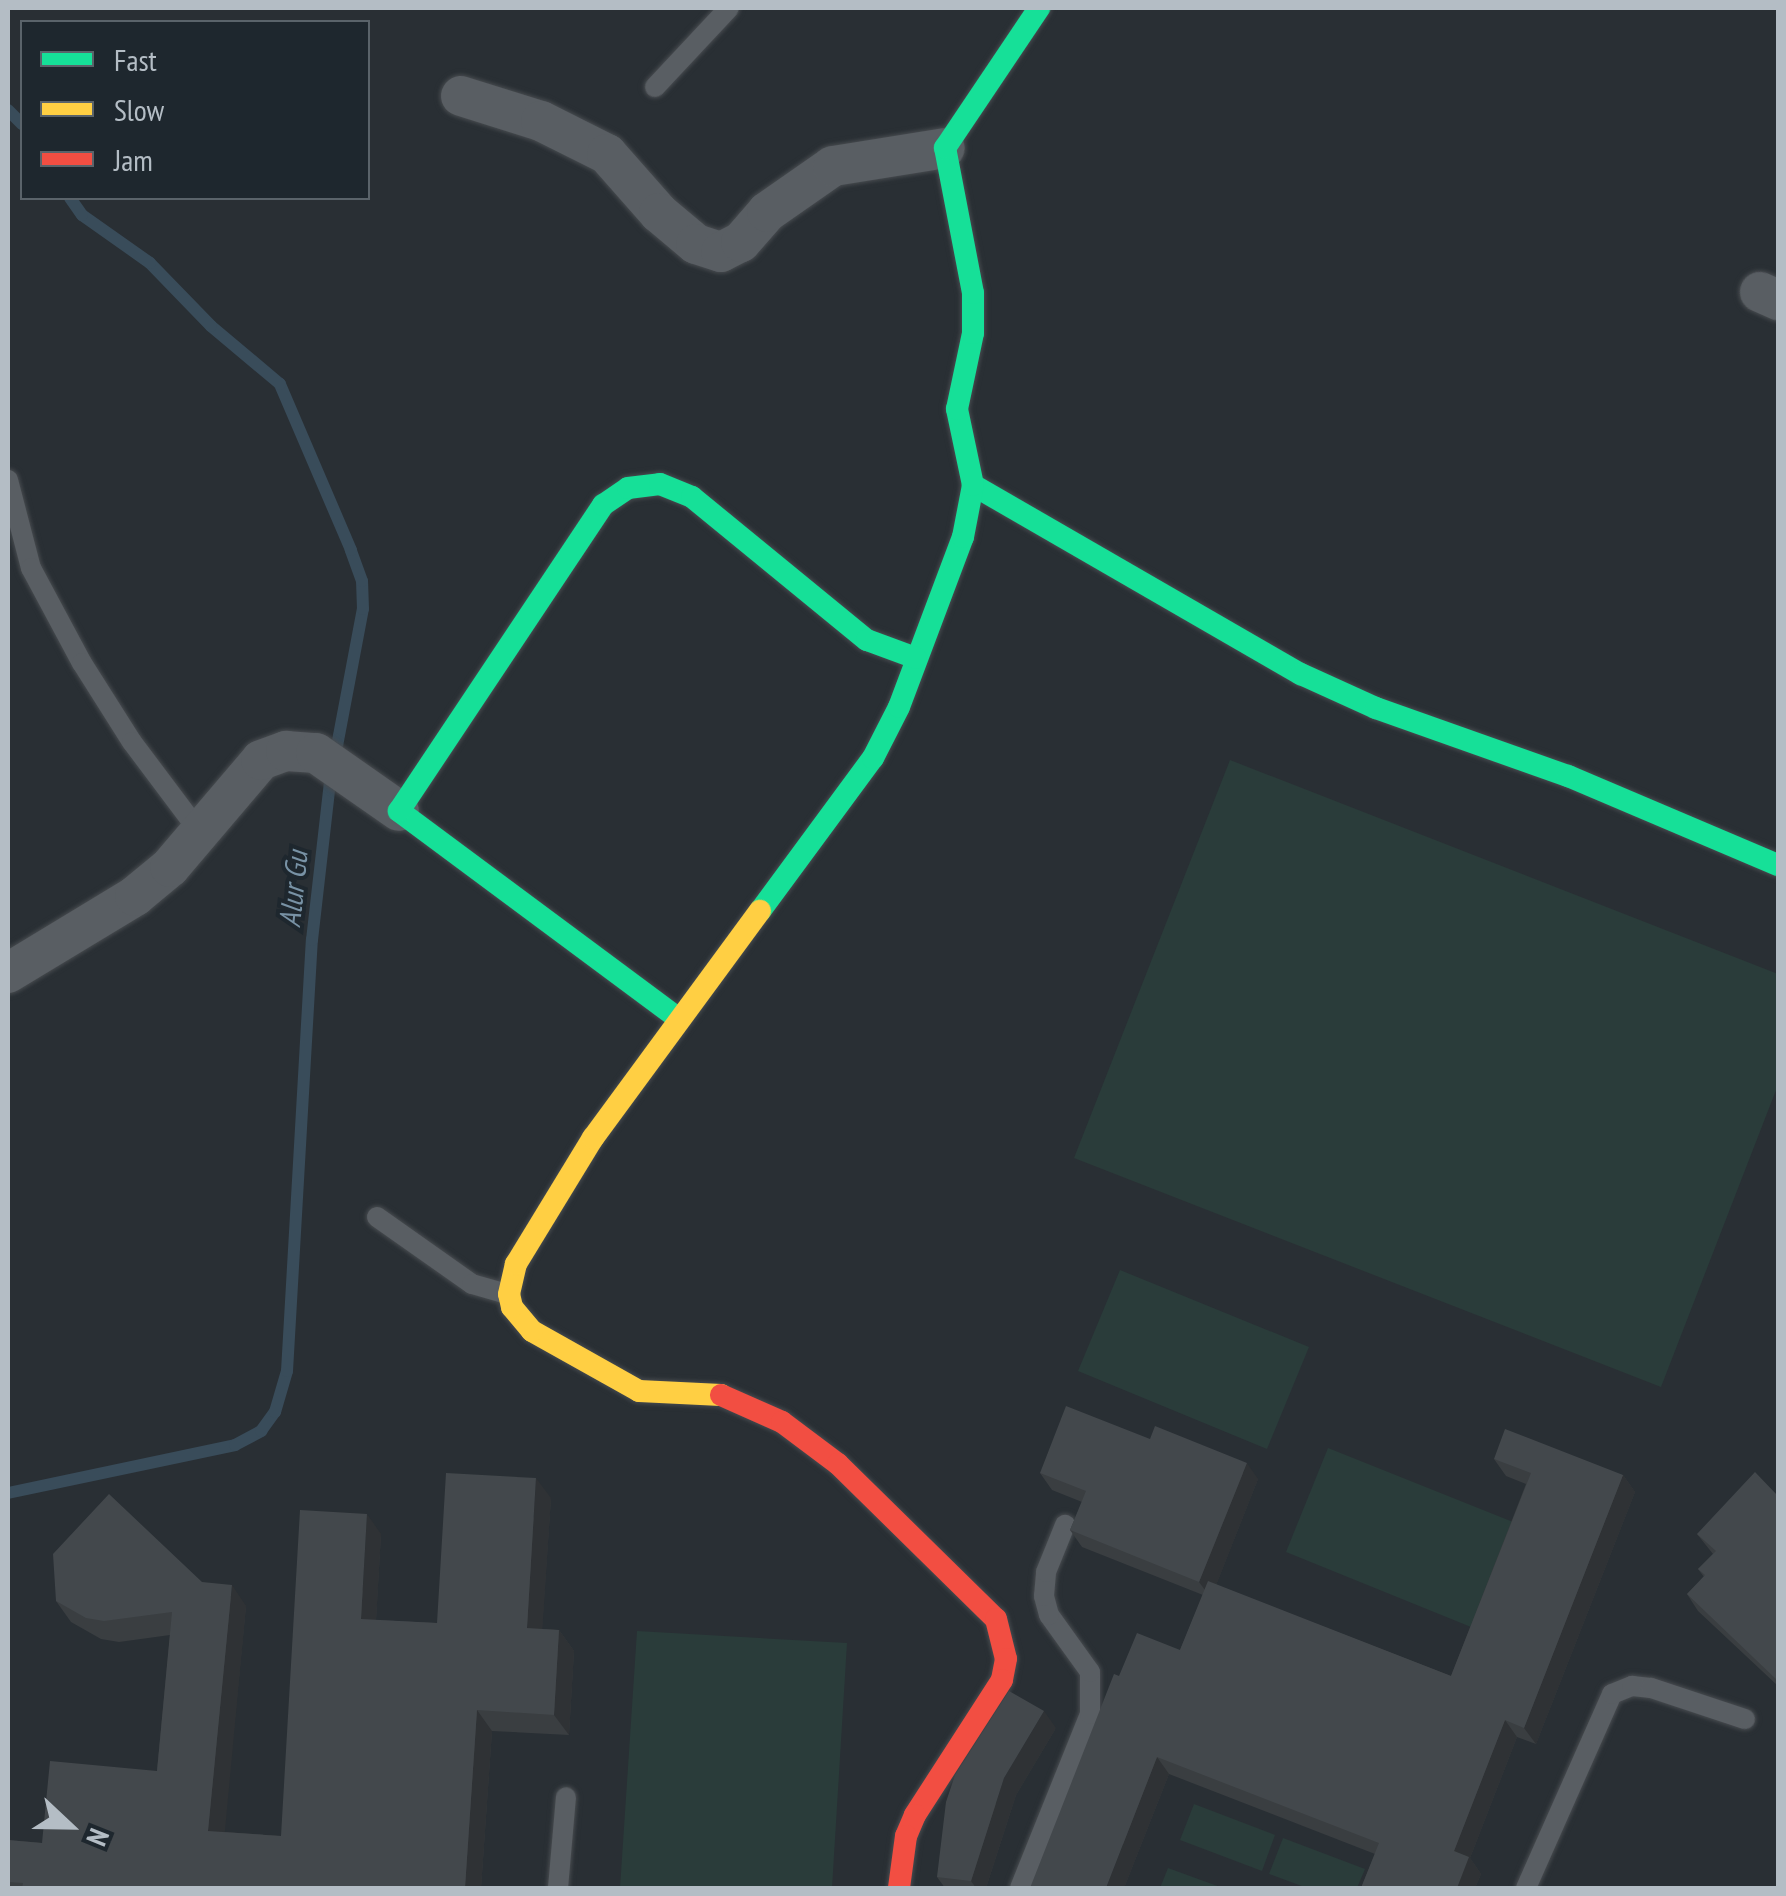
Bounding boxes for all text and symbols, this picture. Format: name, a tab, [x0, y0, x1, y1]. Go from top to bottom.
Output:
legend	[20, 20, 370, 200]
text: Fast	[114, 40, 157, 79]
text: Slow	[114, 90, 164, 129]
text: Jam	[114, 140, 153, 179]
water label: Alur Gu	[271, 849, 315, 929]
north arrow	[20, 1776, 120, 1876]
text: N	[78, 1823, 118, 1851]

